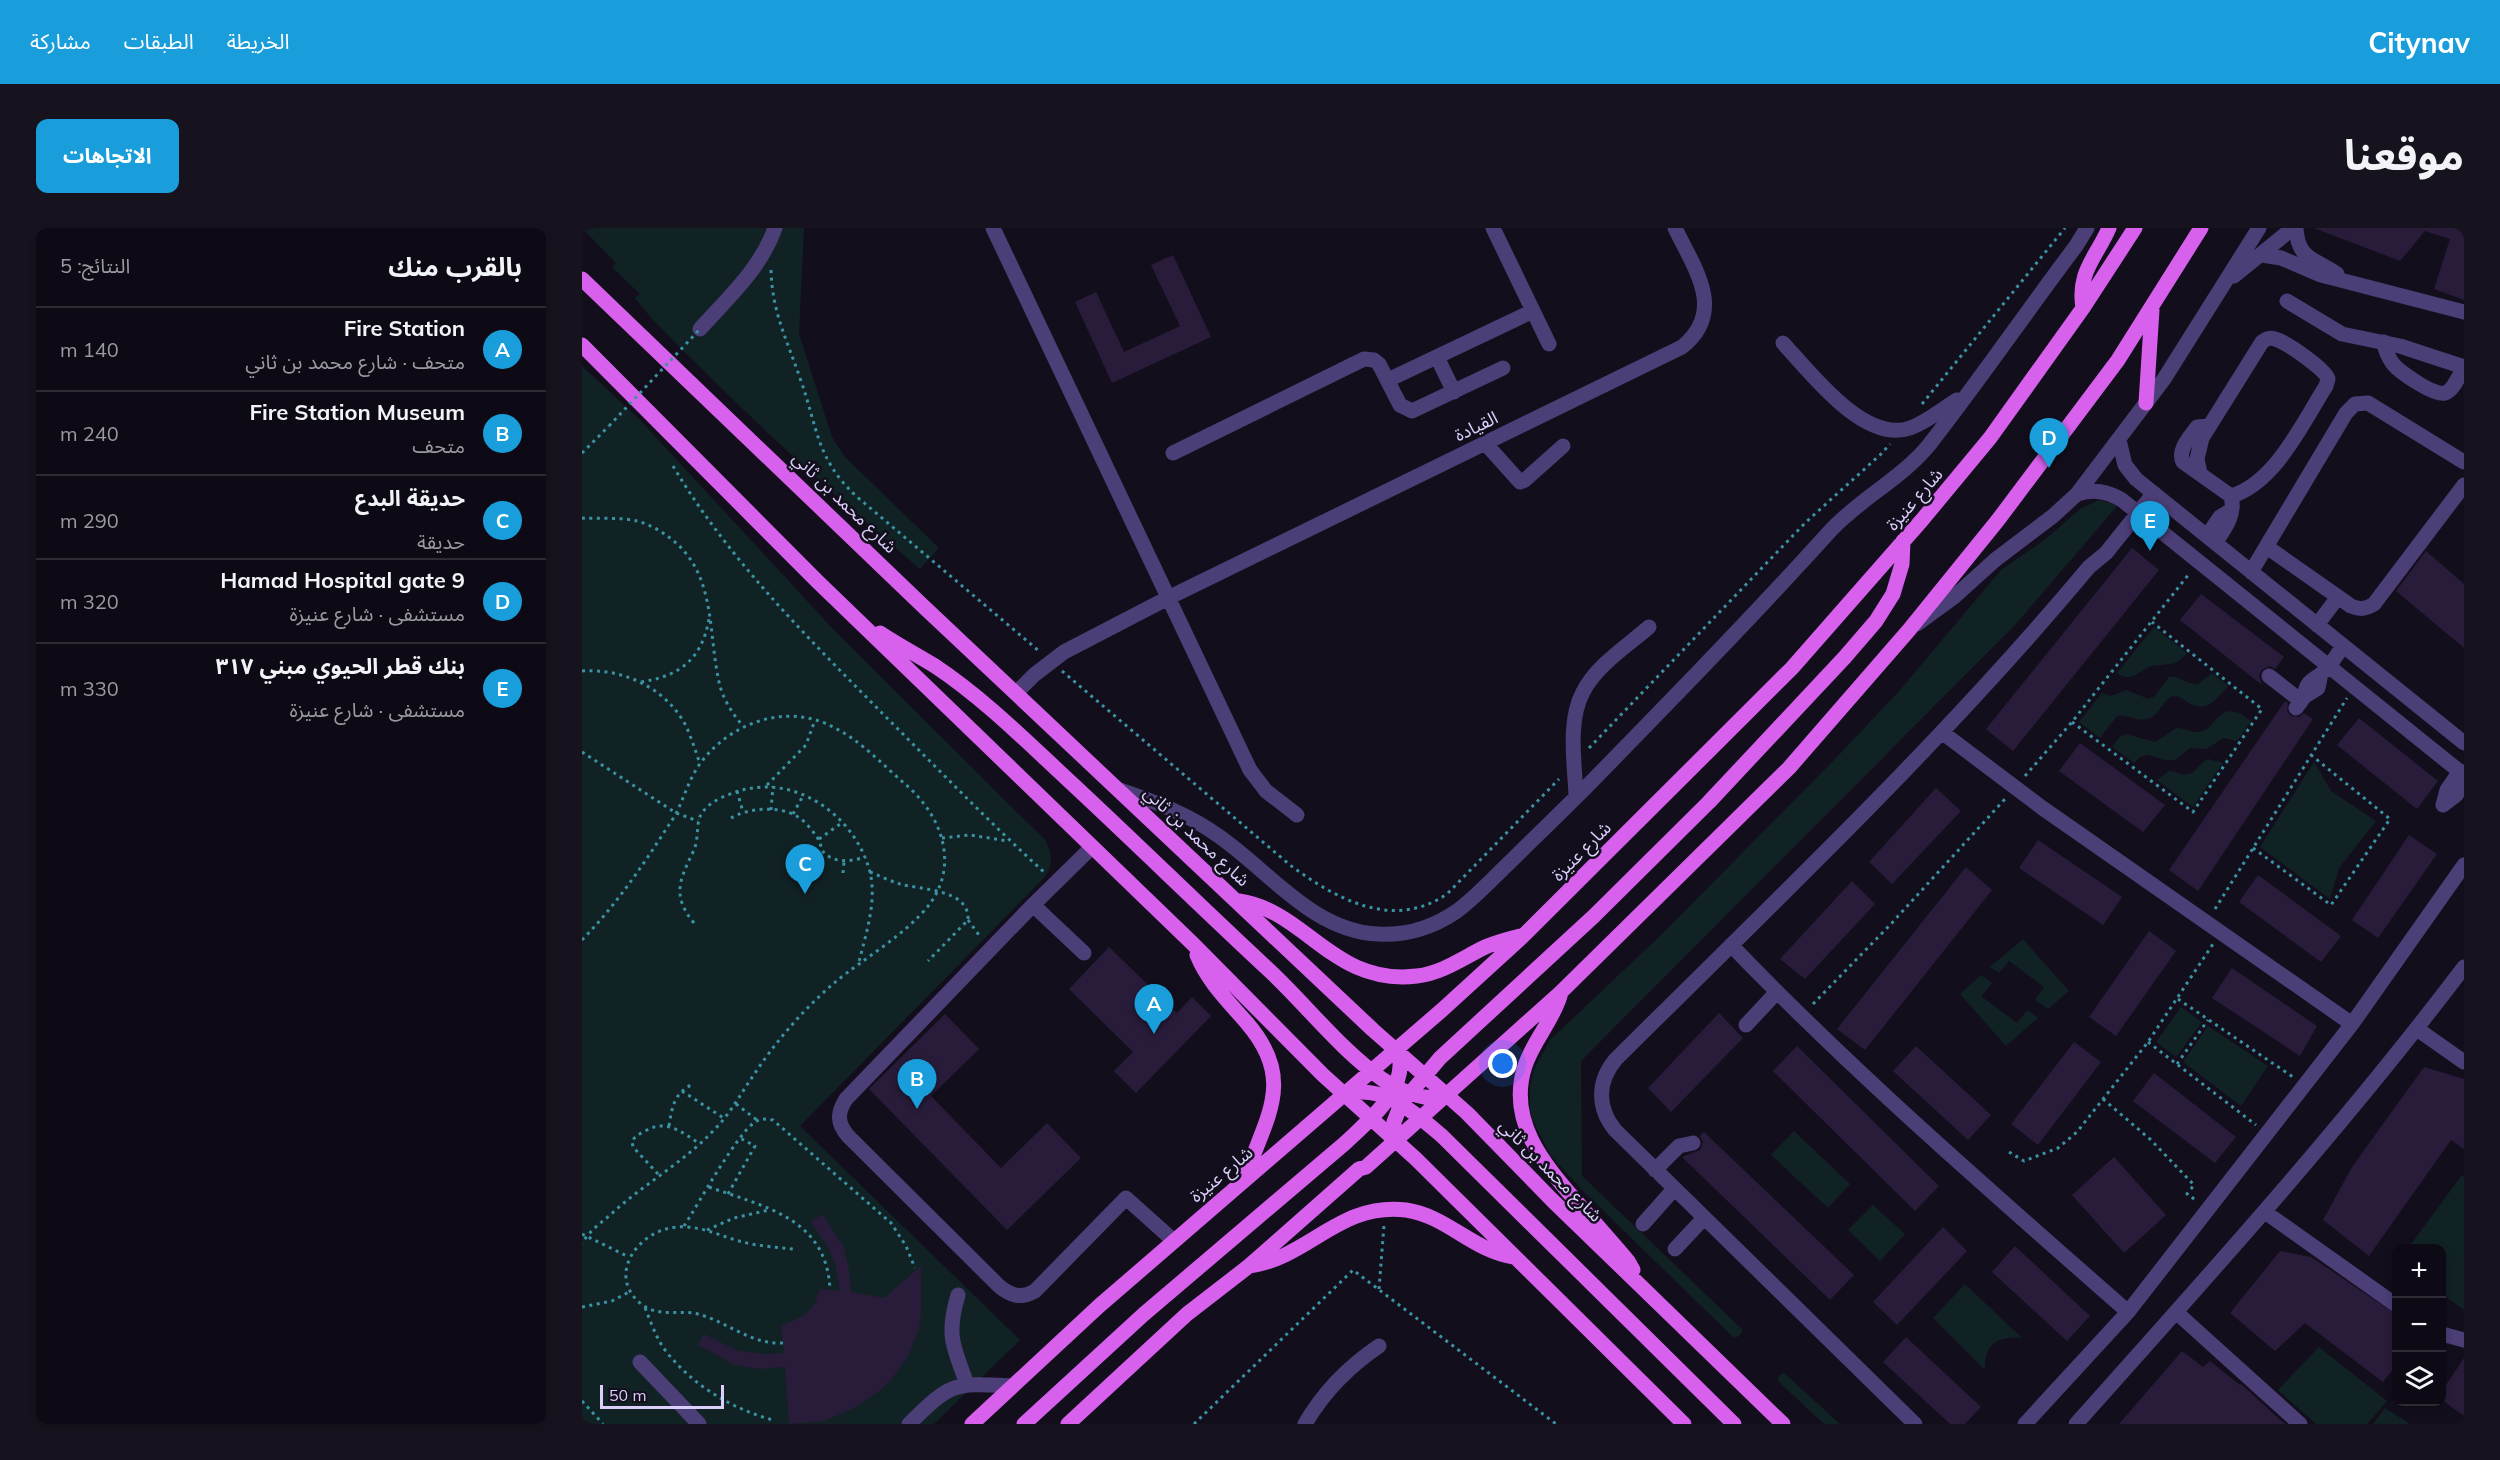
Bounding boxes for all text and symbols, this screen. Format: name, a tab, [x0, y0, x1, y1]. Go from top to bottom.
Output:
text: Citynav	[2368, 25, 2470, 60]
text: مشاركة	[30, 28, 91, 54]
text: الطبقات	[124, 28, 194, 54]
text: الخريطة	[227, 28, 290, 54]
button: الاتجاهات	[36, 119, 179, 193]
text: موقعنا	[2344, 128, 2464, 181]
text: بالقرب منك	[388, 250, 522, 283]
text: النتائج: 5	[60, 253, 130, 278]
text: Fire Station	[344, 314, 465, 342]
text: 140 m	[60, 337, 119, 362]
text: A	[495, 337, 510, 362]
text: متحف · شارع محمد بن ثاني	[245, 349, 465, 374]
text: Fire Station Museum	[249, 398, 465, 426]
street label: القيادة	[1450, 406, 1502, 446]
pin: D	[2030, 418, 2068, 468]
text: 240 m	[60, 421, 119, 446]
text: B	[496, 421, 509, 446]
text: متحف	[412, 433, 465, 458]
street label: شارع محمد بن ثاني	[786, 446, 902, 560]
street label: شارع عنيزة	[1881, 463, 1950, 537]
text: حديقة البدع	[355, 484, 465, 512]
pin: E	[2130, 502, 2170, 551]
text: 290 m	[60, 508, 119, 533]
text: C	[496, 508, 509, 533]
text: حديقة	[417, 529, 465, 554]
text: Hamad Hospital gate 9	[220, 566, 465, 594]
text: 320 m	[60, 589, 119, 614]
text: D	[495, 589, 510, 614]
text: مستشفى · شارع عنيزة	[290, 601, 465, 626]
text: بنك قطر الحيوي مبني ٣١٧	[216, 652, 465, 680]
text: 330 m	[60, 676, 119, 701]
text: E	[497, 676, 508, 701]
text: مستشفى · شارع عنيزة	[290, 697, 465, 722]
street label: شارع محمد بن ثاني	[1137, 781, 1255, 893]
street label: شارع عنيزة	[1546, 816, 1618, 888]
pin: C	[786, 844, 824, 894]
pin: A	[1134, 984, 1174, 1034]
your location	[1488, 1049, 1517, 1078]
pin: B	[898, 1060, 936, 1109]
street label: شارع محمد بن ثاني	[1492, 1114, 1607, 1229]
street label: شارع عنيزة	[1185, 1141, 1259, 1209]
map controls	[2392, 1244, 2446, 1406]
button: +	[2392, 1244, 2446, 1298]
button: −	[2392, 1298, 2446, 1352]
button: layers	[2392, 1352, 2446, 1406]
scale bar	[600, 1382, 724, 1410]
text: 50 m	[609, 1385, 646, 1405]

